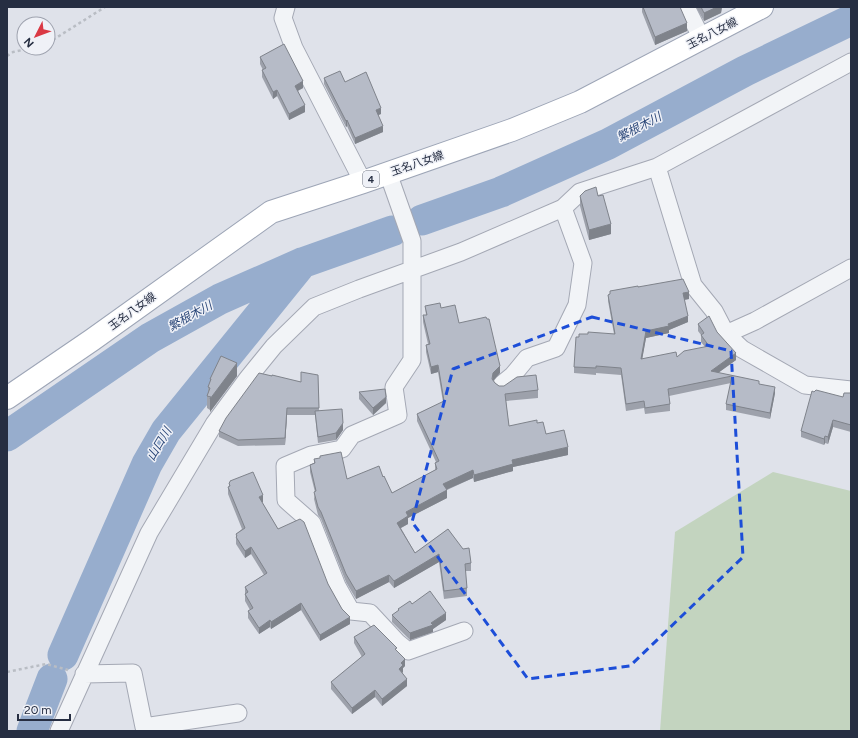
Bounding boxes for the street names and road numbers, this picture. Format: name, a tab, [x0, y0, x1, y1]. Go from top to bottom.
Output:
street label: 玉名八女線	[685, 15, 740, 52]
street label: 玉名八女線	[389, 148, 445, 179]
road number: 4	[363, 171, 379, 187]
street label: 玉名八女線	[106, 290, 158, 333]

